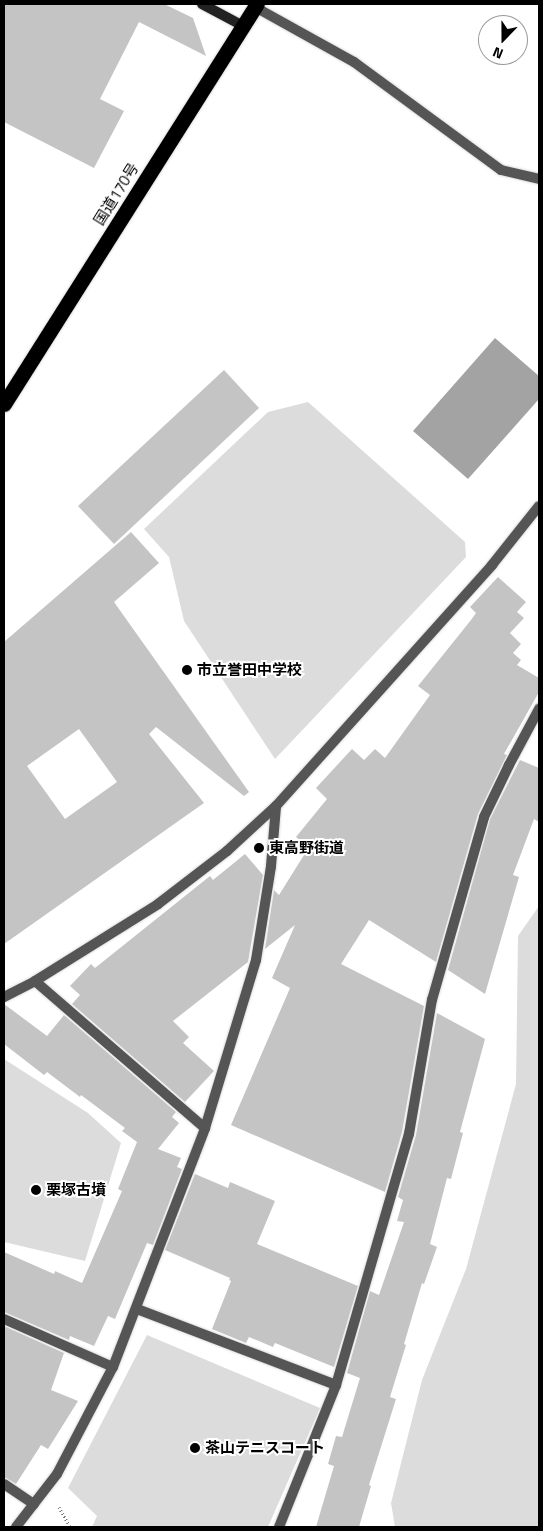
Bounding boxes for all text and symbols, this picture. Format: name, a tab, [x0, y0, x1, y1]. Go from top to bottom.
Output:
north arrow	[478, 15, 528, 65]
text: N	[489, 42, 506, 65]
street label: 国道170号	[90, 159, 142, 229]
place label: 市立誉田中学校	[197, 661, 302, 679]
marker: 市立誉田中学校	[181, 664, 193, 676]
place label: 東高野街道	[269, 839, 344, 857]
marker: 東高野街道	[253, 842, 265, 854]
place label: 栗塚古墳	[46, 1181, 106, 1199]
marker: 栗塚古墳	[30, 1184, 42, 1196]
place label: 茶山テニスコート	[205, 1439, 325, 1457]
marker: 茶山テニスコート	[189, 1442, 201, 1454]

